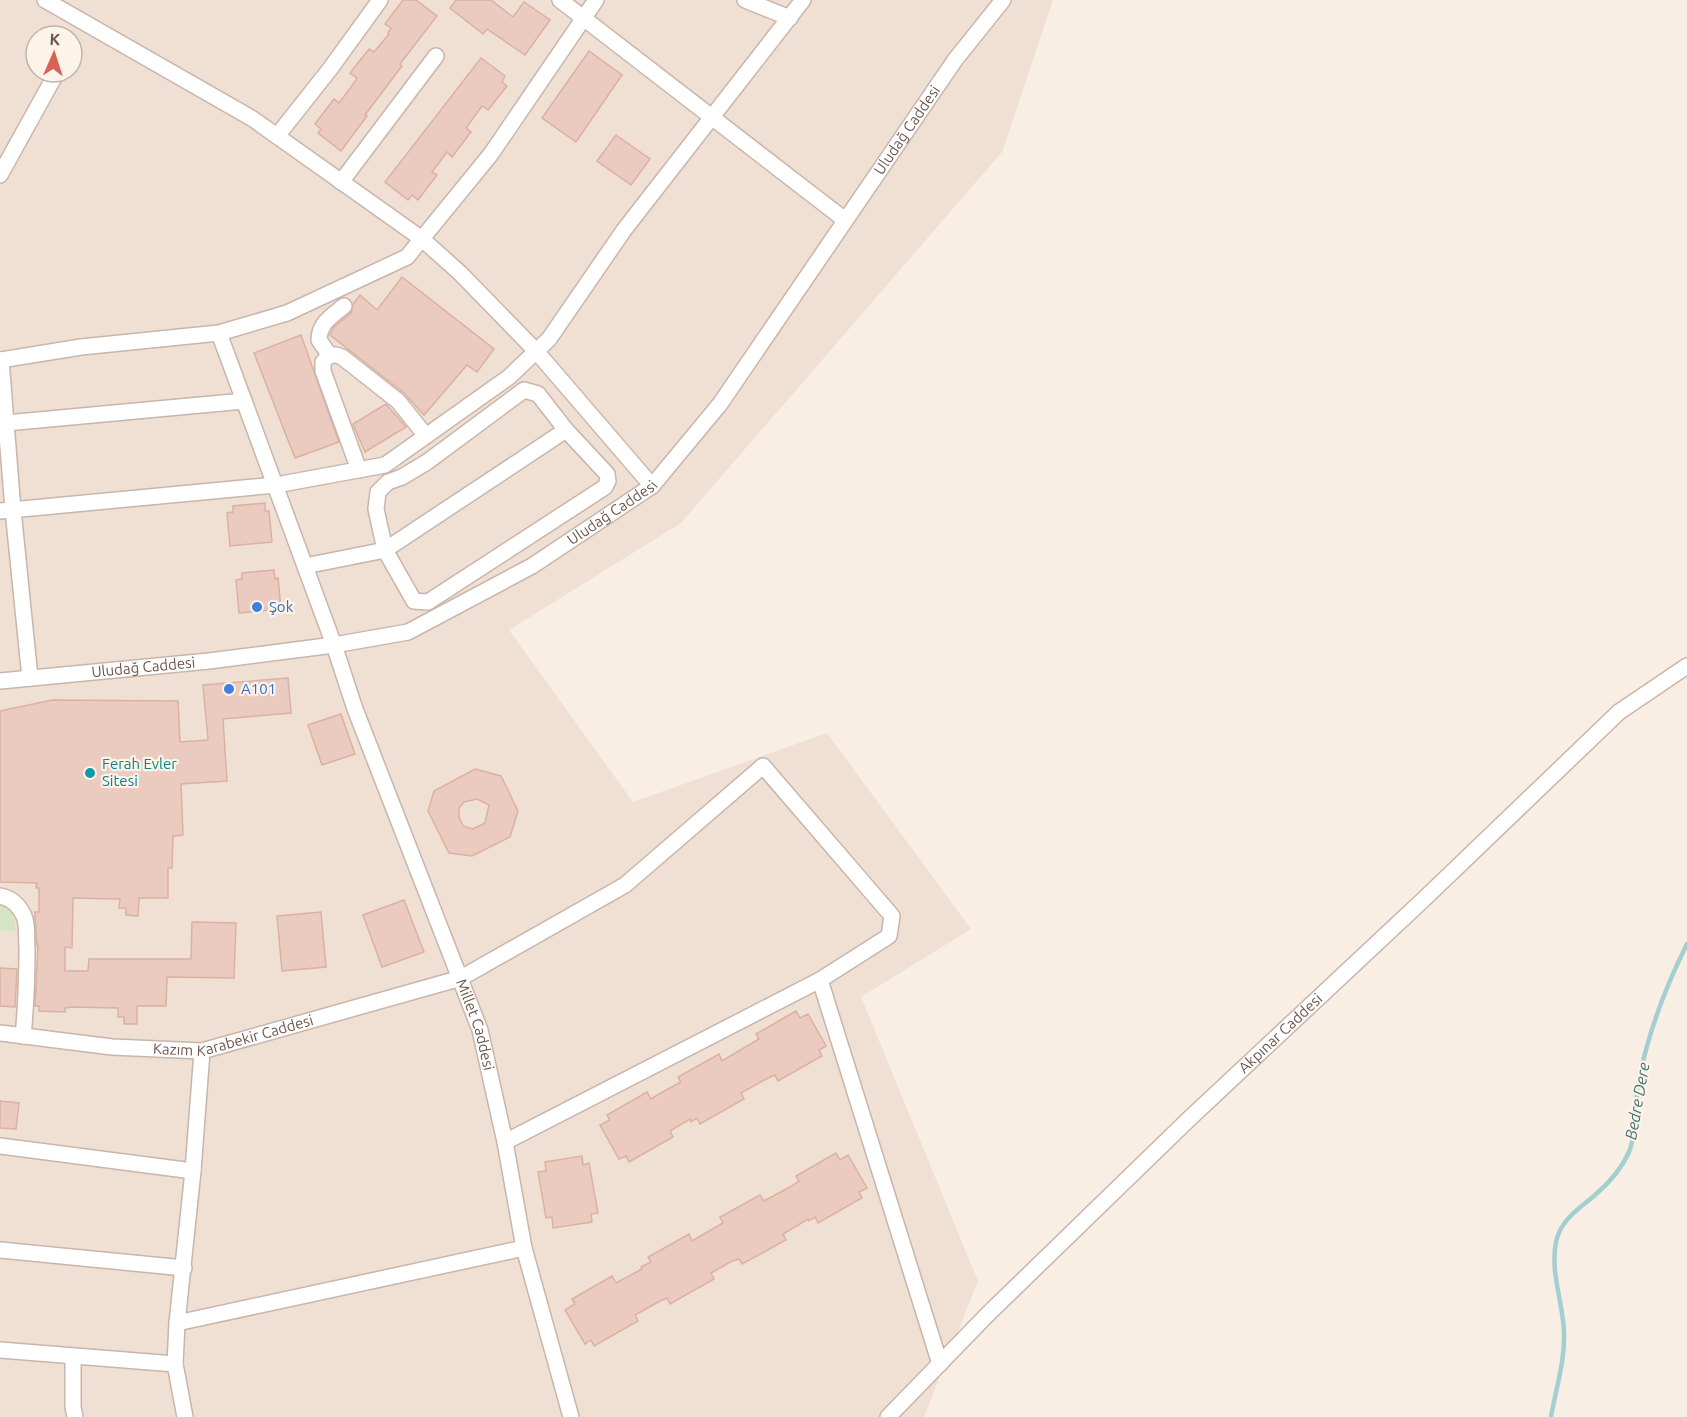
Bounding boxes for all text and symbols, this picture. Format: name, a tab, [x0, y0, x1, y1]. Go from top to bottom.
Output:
north arrow	[24, 24, 84, 84]
text: K	[49, 30, 61, 48]
street label: Uludağ Caddesi	[870, 82, 943, 178]
street label: Uludağ Caddesi	[564, 477, 661, 548]
place label: Şok	[269, 598, 294, 615]
marker: Şok	[250, 600, 264, 614]
street label: Uludağ Caddesi	[91, 653, 196, 680]
place label: A101	[241, 680, 276, 697]
marker: A101	[222, 682, 236, 696]
place label: Ferah Evler Sitesi	[102, 755, 177, 789]
marker: Ferah Evler Sitesi	[83, 766, 97, 780]
street label: Millet Caddesi	[453, 976, 498, 1072]
street label: Akpınar Caddesi	[1235, 990, 1326, 1076]
street label: Kazım Karabekir Caddesi	[153, 1011, 315, 1059]
water label: Bedre Dere	[1621, 1061, 1653, 1141]

